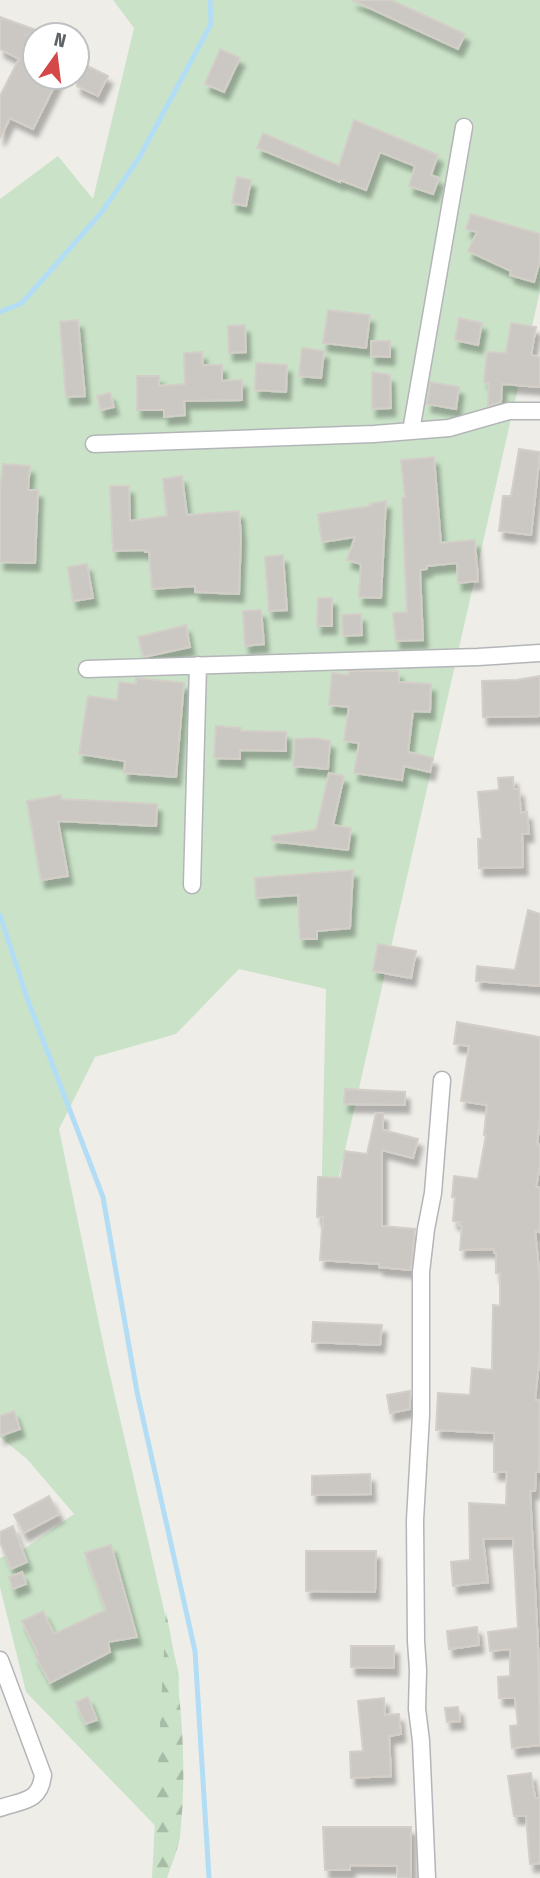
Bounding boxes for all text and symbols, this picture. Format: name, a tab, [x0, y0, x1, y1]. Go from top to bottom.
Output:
north arrow	[21, 21, 91, 91]
text: N	[52, 27, 68, 53]

